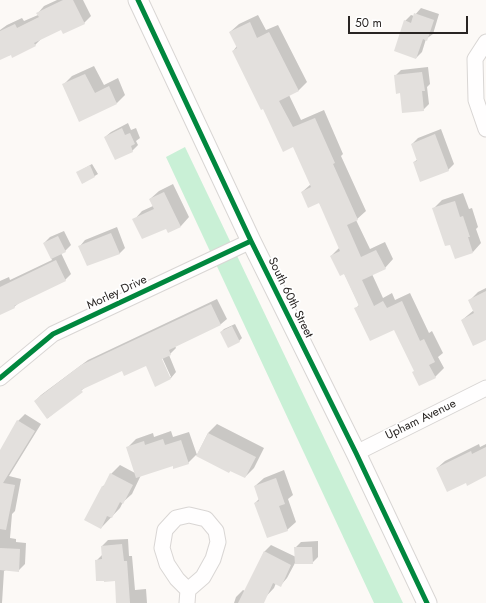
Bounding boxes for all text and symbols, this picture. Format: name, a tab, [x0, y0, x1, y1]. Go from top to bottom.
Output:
scale bar	[350, 8, 470, 34]
text: 50 m	[355, 14, 382, 32]
street label: South 60th Street	[264, 255, 316, 341]
street label: Morley Drive	[85, 273, 149, 313]
street label: Upham Avenue	[383, 397, 459, 443]

